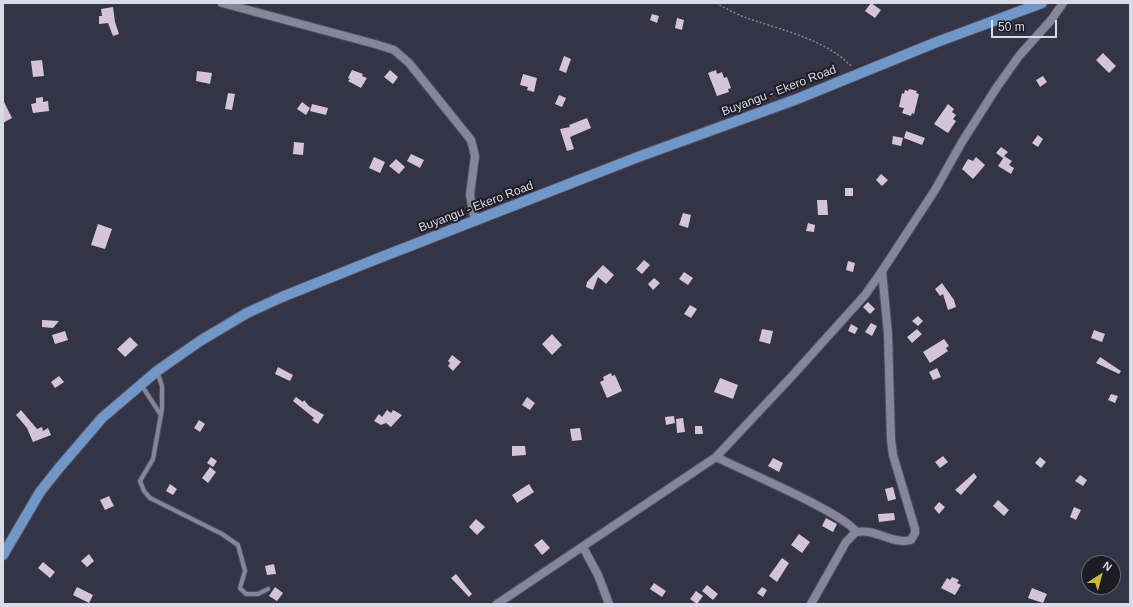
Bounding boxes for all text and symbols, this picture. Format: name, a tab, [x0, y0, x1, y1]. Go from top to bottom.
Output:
scale bar	[993, 12, 1059, 38]
text: 50 m	[998, 20, 1025, 34]
street label: Buyangu - Ekero Road	[720, 63, 838, 119]
street label: Buyangu - Ekero Road	[417, 179, 535, 235]
north arrow	[1081, 555, 1121, 595]
text: N	[1101, 559, 1114, 573]

